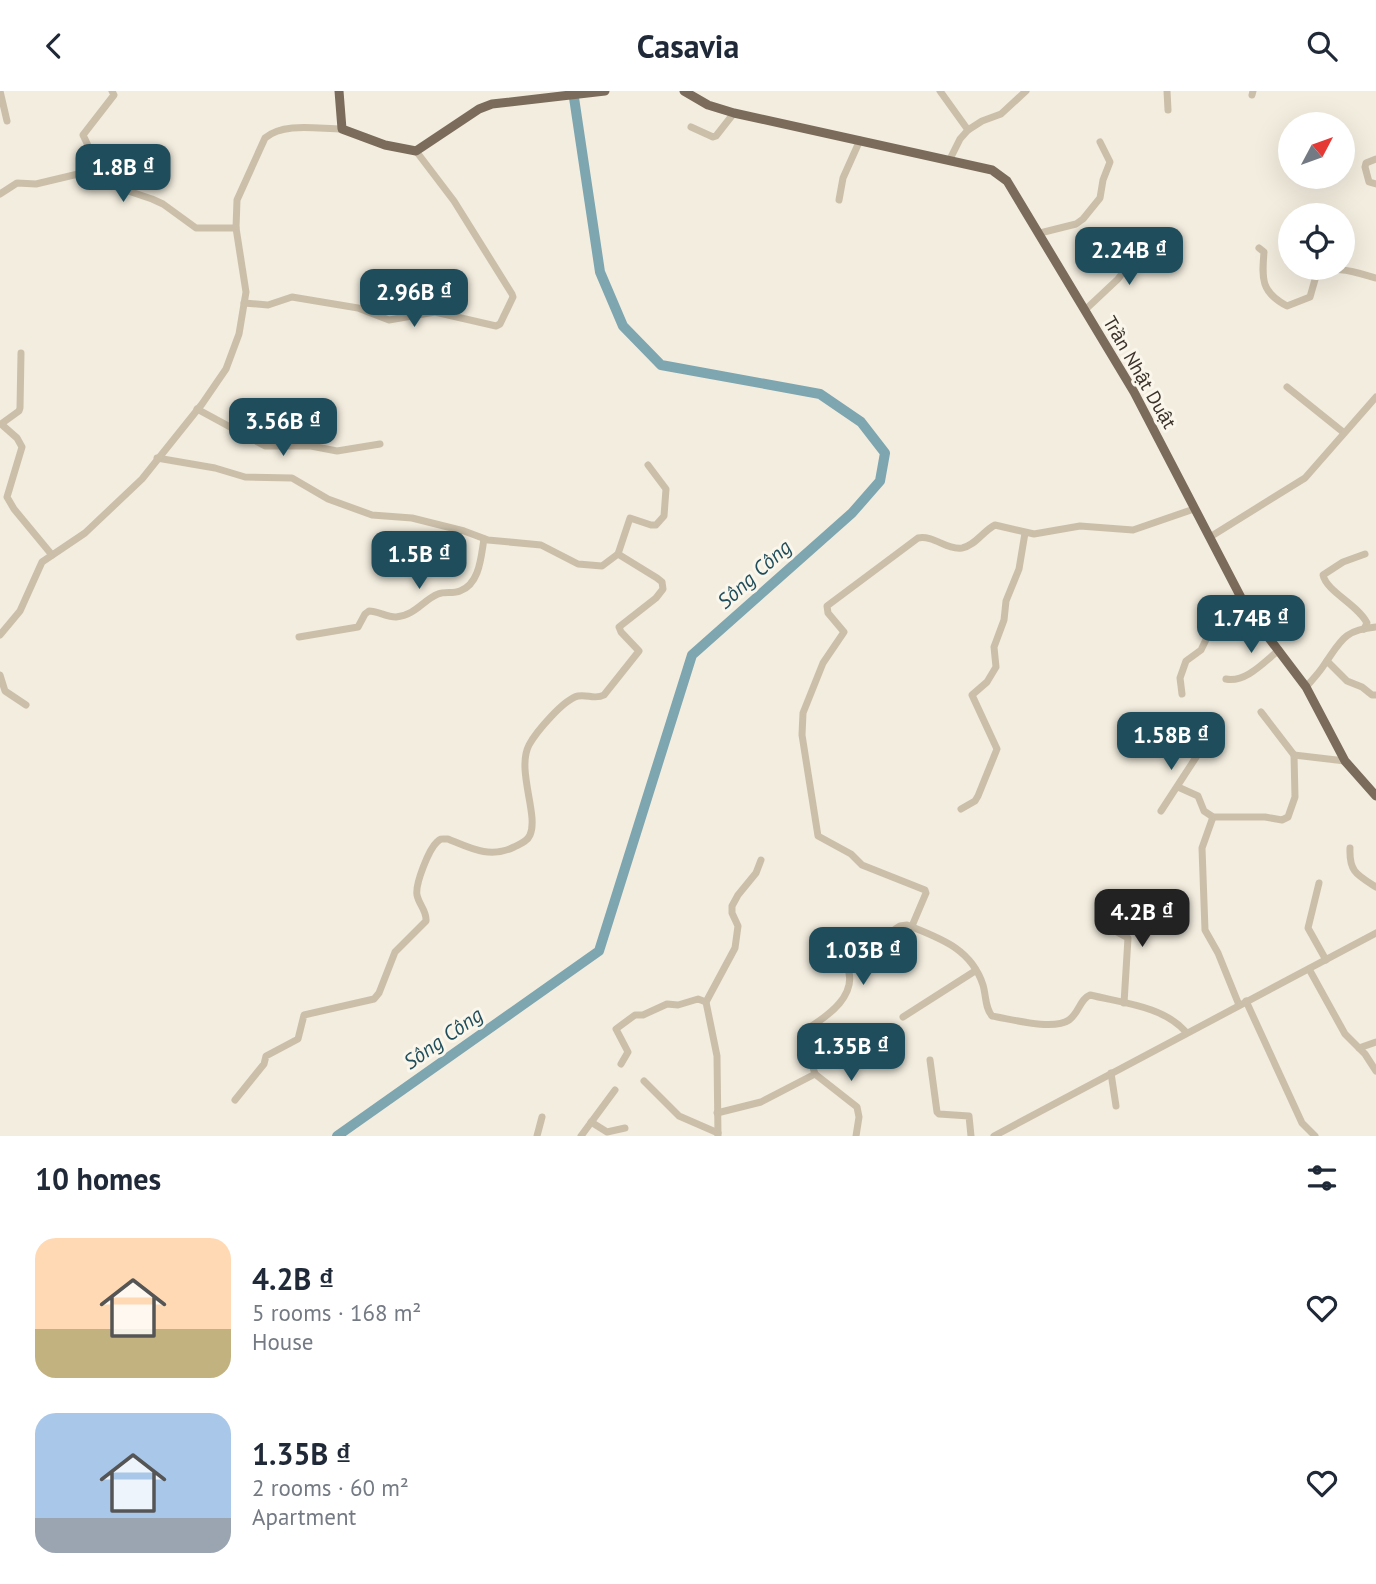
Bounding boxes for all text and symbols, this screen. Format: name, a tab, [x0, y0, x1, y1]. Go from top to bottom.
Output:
text: Casavia	[637, 25, 739, 67]
icon: back	[35, 27, 73, 65]
icon: search	[1303, 27, 1341, 65]
north arrow	[1278, 112, 1354, 189]
map controls	[1278, 112, 1355, 280]
pin: 1.8B ₫	[66, 145, 180, 204]
text: 1.8B ₫	[92, 152, 154, 181]
button: locate	[1278, 203, 1355, 280]
pin: 2.24B ₫	[1064, 227, 1194, 287]
text: 2.24B ₫	[1091, 235, 1167, 264]
pin: 2.96B ₫	[349, 269, 479, 329]
text: 2.96B ₫	[376, 277, 452, 306]
street label: Trần Nhật Duật	[1098, 311, 1182, 433]
pin: 3.56B ₫	[218, 399, 348, 458]
text: 3.56B ₫	[245, 406, 321, 435]
pin: 1.5B ₫	[362, 531, 476, 591]
water label: Sông Công	[711, 533, 797, 614]
text: 1.5B ₫	[388, 539, 450, 568]
pin: 1.74B ₫	[1186, 595, 1316, 655]
text: 1.74B ₫	[1213, 603, 1289, 632]
pin: 1.58B ₫	[1106, 713, 1236, 772]
text: 1.58B ₫	[1133, 720, 1209, 749]
pin: 4.2B ₫	[1085, 889, 1199, 949]
text: 4.2B ₫	[1111, 897, 1173, 926]
pin: 1.03B ₫	[798, 927, 928, 987]
text: 1.03B ₫	[825, 935, 901, 964]
water label: Sông Công	[398, 1001, 488, 1075]
pin: 1.35B ₫	[786, 1023, 916, 1083]
text: 1.35B ₫	[813, 1031, 889, 1060]
text: 10 homes	[35, 1159, 161, 1198]
icon: filters	[1303, 1159, 1341, 1197]
text: 4.2B ₫	[252, 1259, 334, 1298]
icon: home	[91, 1266, 175, 1350]
icon: heart	[1303, 1289, 1341, 1327]
text: 5 rooms · 168 m²	[252, 1298, 421, 1327]
text: House	[252, 1327, 314, 1356]
text: 1.35B ₫	[252, 1434, 351, 1473]
icon: home	[91, 1441, 175, 1525]
icon: heart	[1303, 1464, 1341, 1502]
text: 2 rooms · 60 m²	[252, 1473, 409, 1502]
text: Apartment	[252, 1502, 356, 1531]

